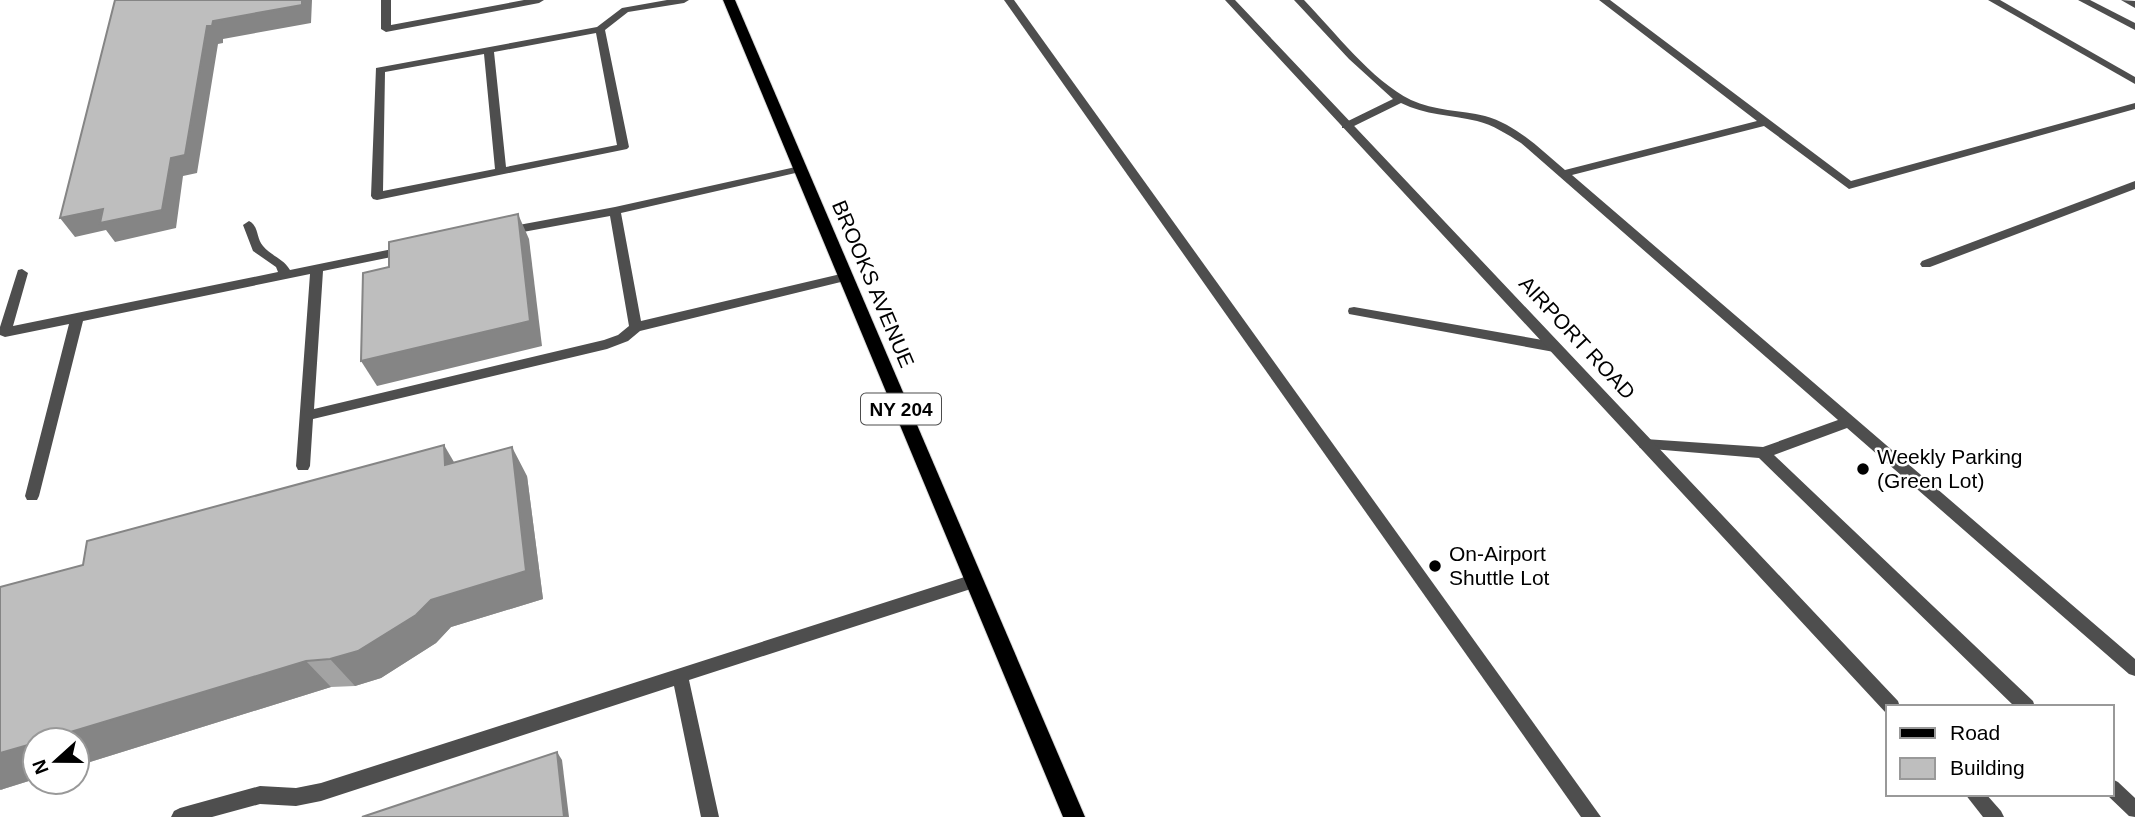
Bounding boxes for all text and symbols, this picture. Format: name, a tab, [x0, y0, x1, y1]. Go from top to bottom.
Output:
street label: BROOKS AVENUE	[828, 197, 919, 371]
street label: AIRPORT ROAD	[1515, 272, 1640, 404]
road number: NY 204	[861, 394, 941, 424]
place label: Weekly Parking (Green Lot)	[1877, 445, 2023, 492]
marker: Weekly Parking (Green Lot)	[1855, 461, 1871, 477]
place label: On-Airport Shuttle Lot	[1449, 542, 1550, 589]
marker: On-Airport Shuttle Lot	[1427, 558, 1443, 574]
legend	[1886, 705, 2114, 796]
text: Road	[1950, 721, 2000, 744]
north arrow	[21, 726, 91, 796]
text: Building	[1950, 756, 2025, 779]
text: N	[28, 757, 53, 777]

